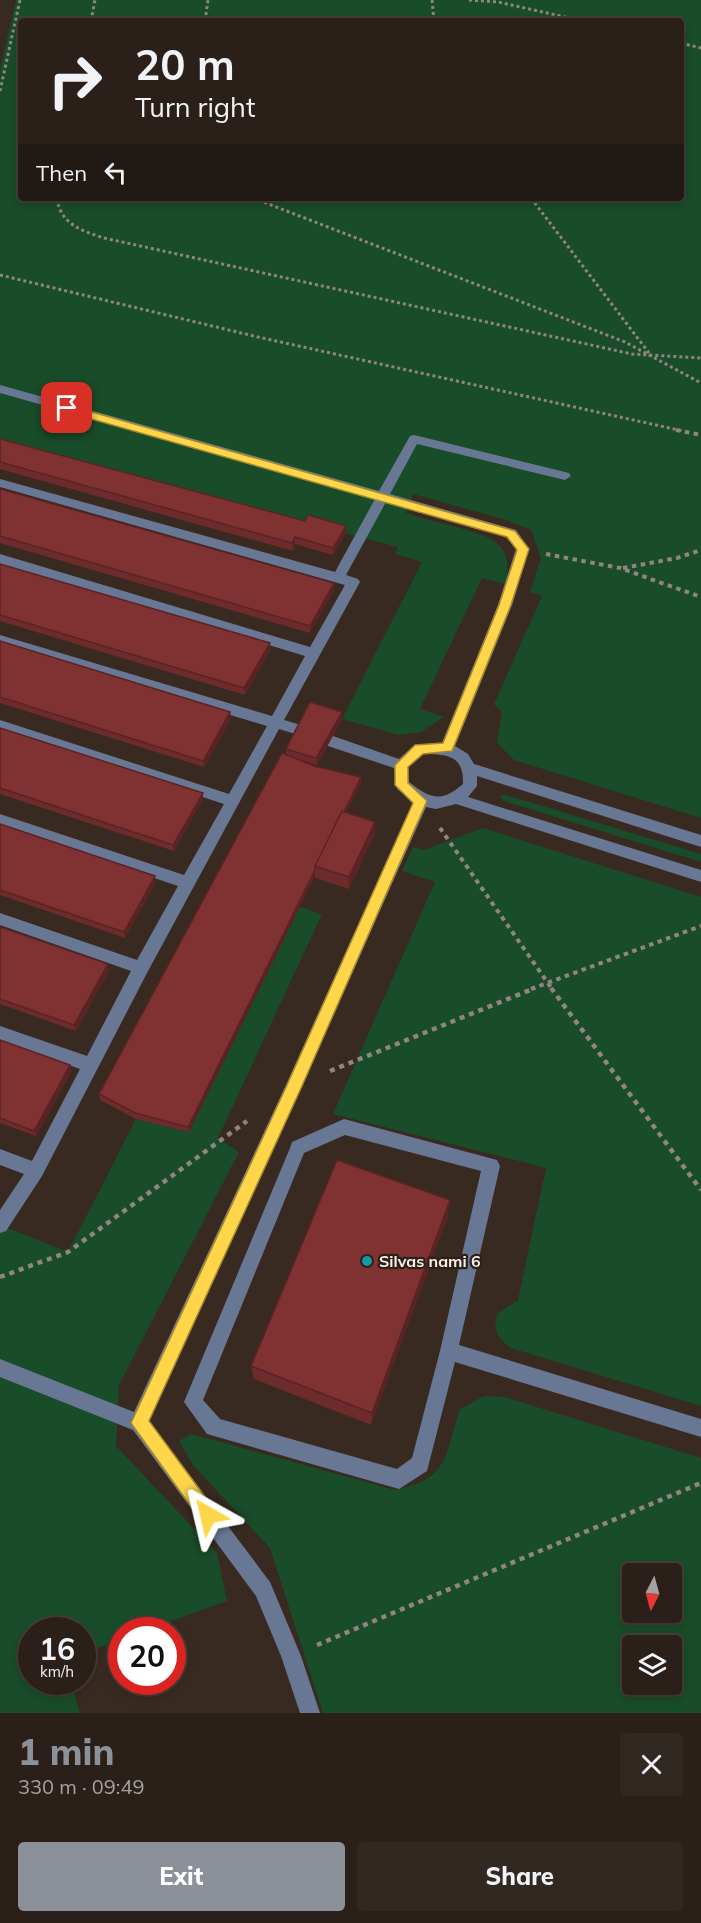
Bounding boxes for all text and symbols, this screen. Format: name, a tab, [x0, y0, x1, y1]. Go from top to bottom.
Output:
text: 20 m	[135, 38, 235, 91]
icon: right	[36, 42, 114, 120]
text: Turn right	[135, 90, 255, 124]
icon: left	[99, 156, 132, 189]
text: Then	[36, 159, 87, 187]
pin	[41, 382, 92, 433]
icon: arrive	[50, 391, 83, 424]
place label: Silvas nami 6	[379, 1251, 481, 1271]
marker: Silvas nami 6	[360, 1254, 374, 1268]
position arrow	[176, 1483, 240, 1547]
north arrow	[622, 1563, 682, 1623]
map controls	[622, 1563, 682, 1695]
speed limit sign: 20	[108, 1617, 186, 1695]
text: 16	[39, 1630, 75, 1668]
button: layers	[622, 1635, 682, 1695]
text: km/h	[40, 1662, 74, 1681]
text: 1 min	[18, 1729, 114, 1774]
button: close	[620, 1733, 683, 1796]
text: 330 m · 09:49	[18, 1774, 144, 1799]
button: Exit	[18, 1842, 345, 1911]
button: Share	[357, 1842, 683, 1911]

